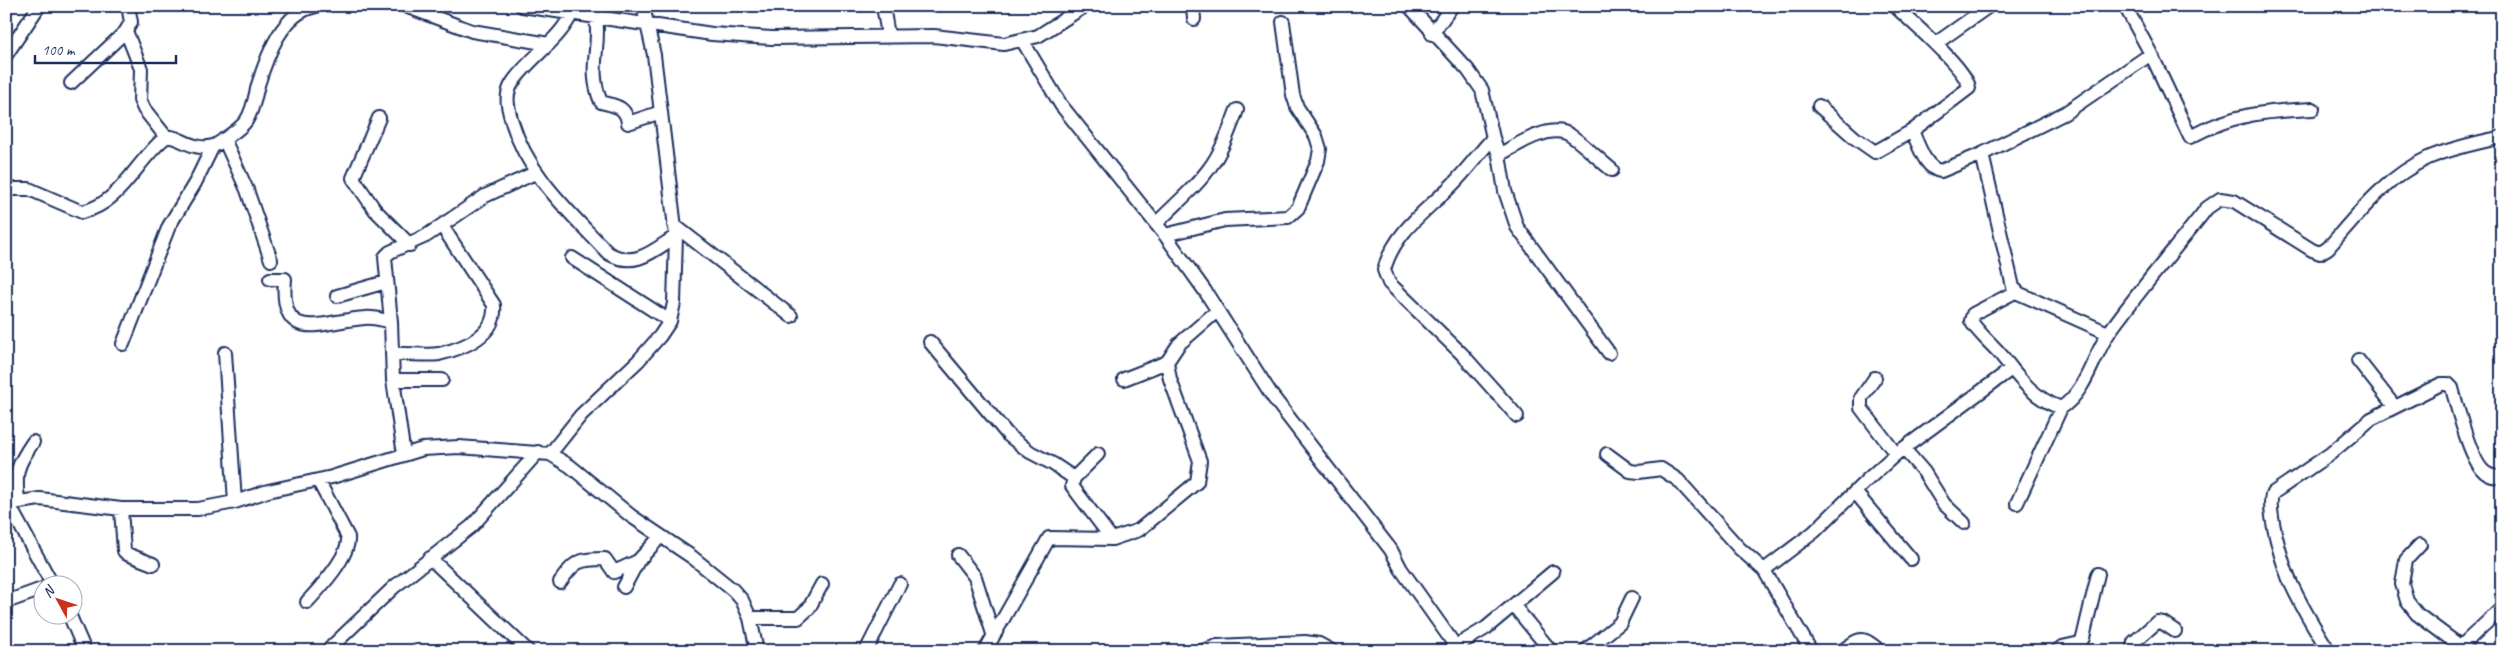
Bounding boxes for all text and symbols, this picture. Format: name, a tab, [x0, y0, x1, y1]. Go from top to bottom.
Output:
scale bar	[35, 32, 176, 64]
text: 100 m	[42, 41, 76, 60]
north arrow	[32, 574, 82, 624]
text: N	[39, 581, 59, 601]

